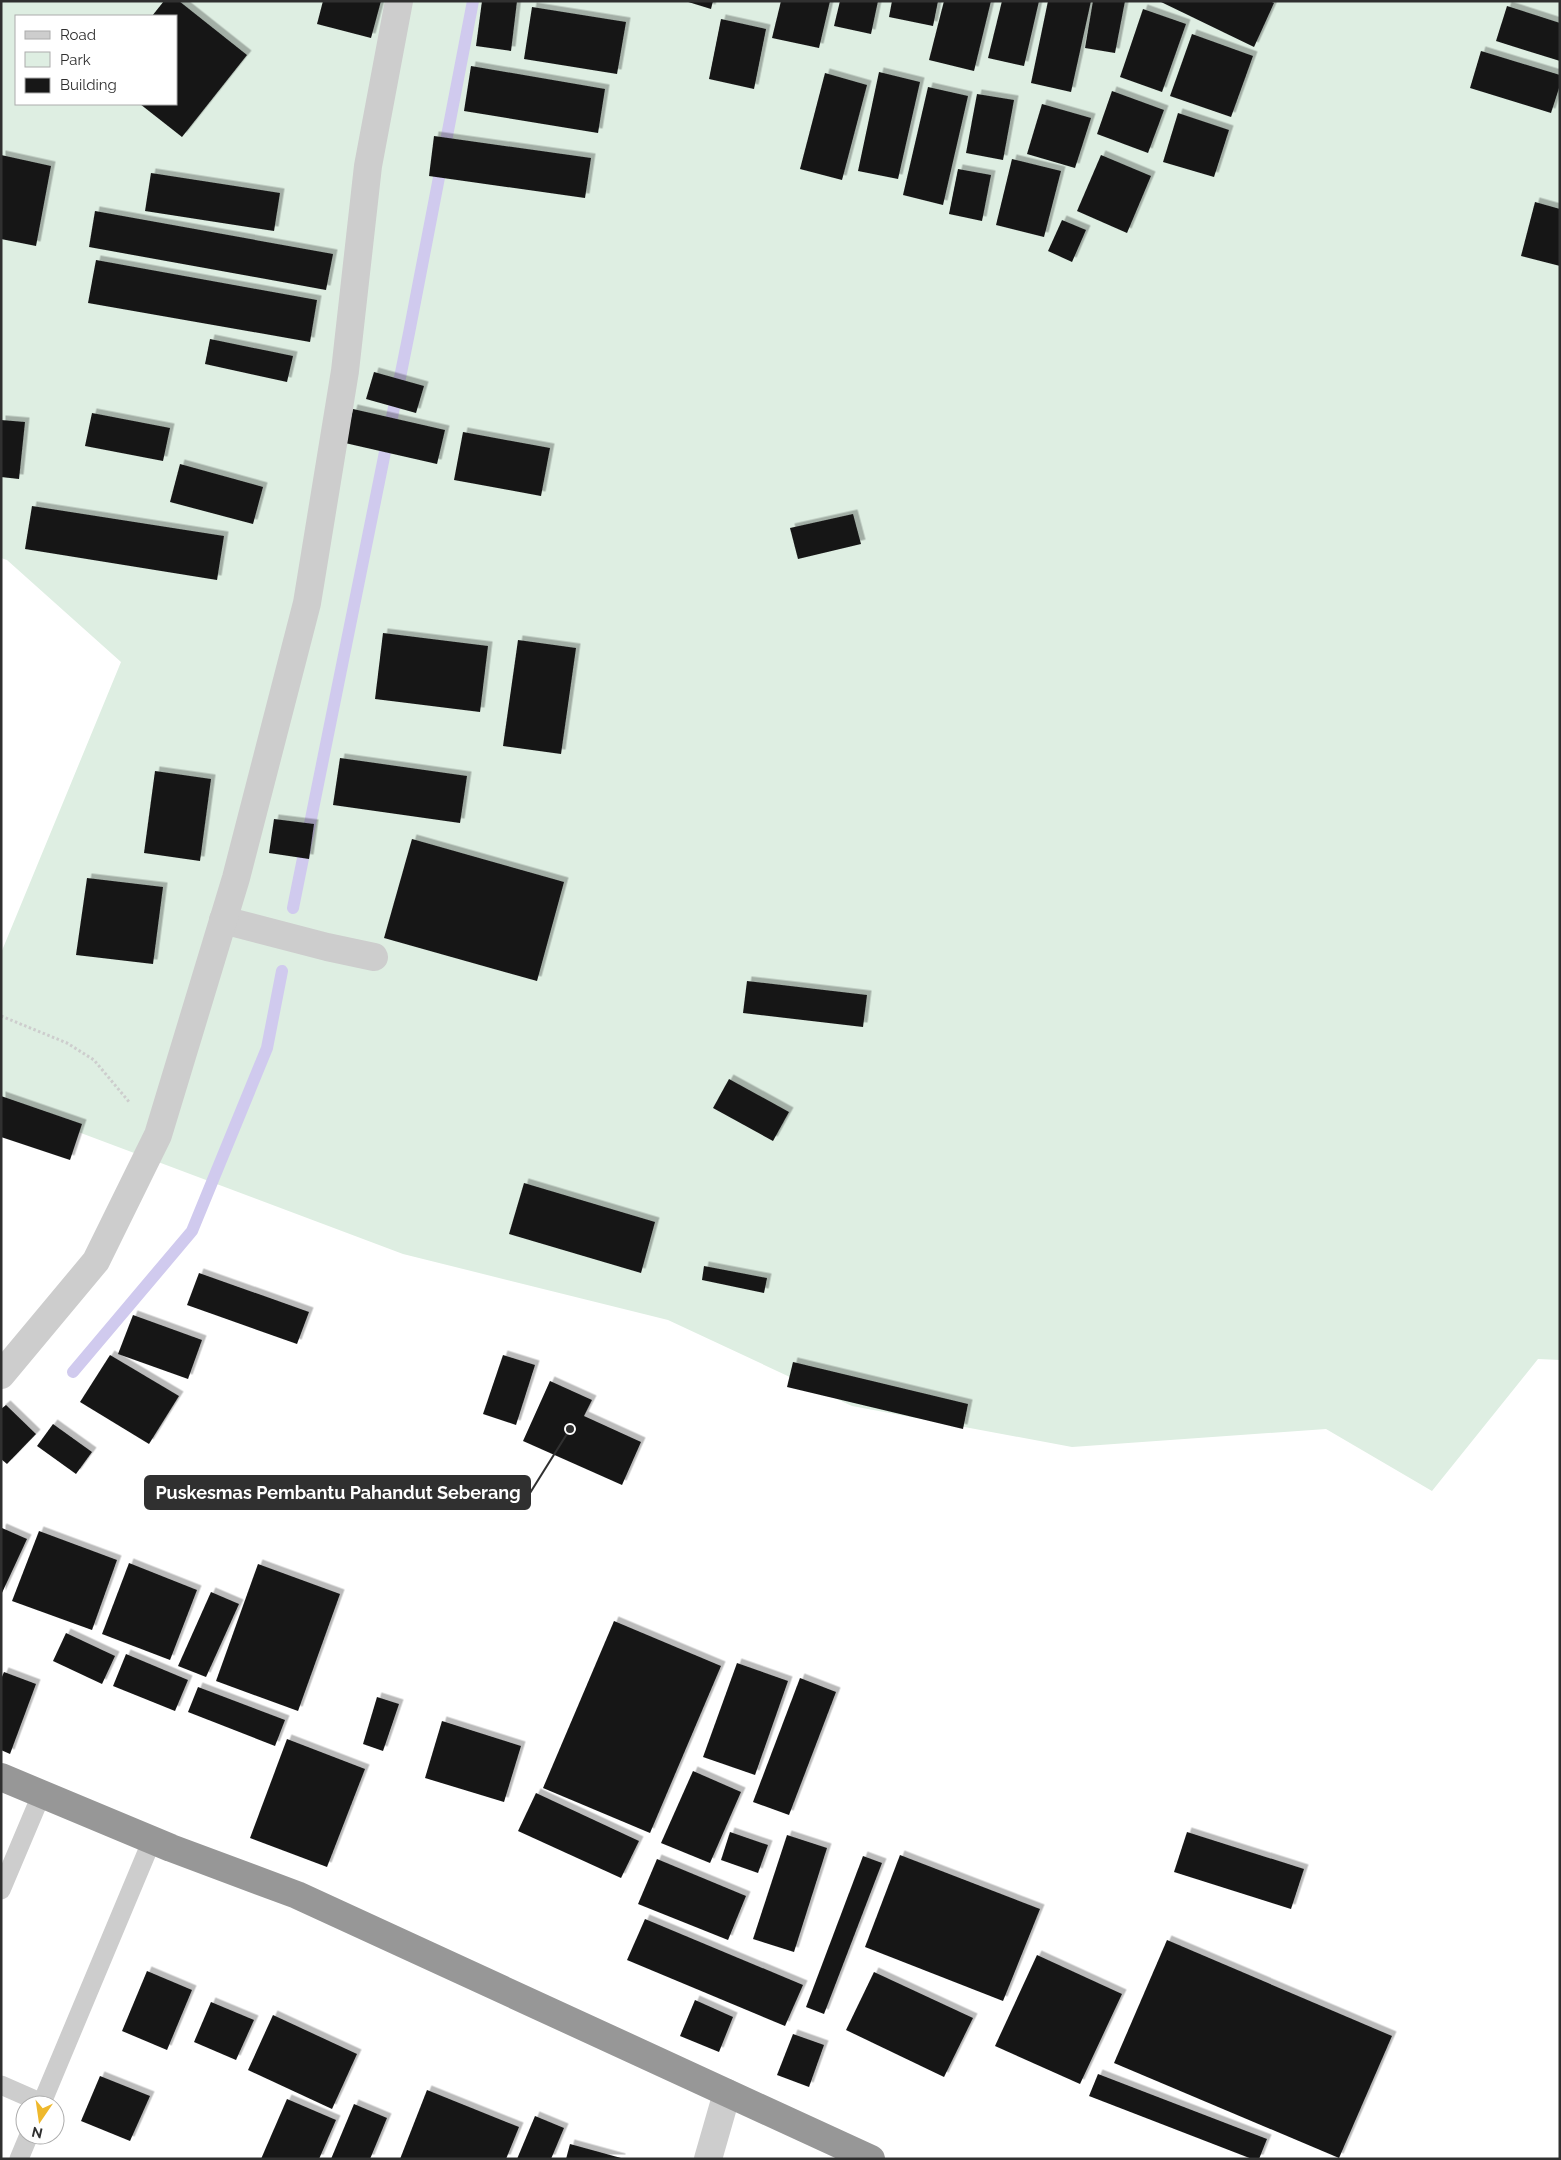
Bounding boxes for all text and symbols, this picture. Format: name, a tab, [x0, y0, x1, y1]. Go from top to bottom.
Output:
legend	[15, 15, 178, 105]
text: Road	[60, 26, 96, 44]
text: Park	[60, 51, 91, 69]
text: Building	[60, 76, 117, 94]
callout: Puskesmas Pembantu Pahandut Seberang	[145, 1476, 530, 1509]
text: Puskesmas Pembantu Pahandut Seberang	[155, 1482, 521, 1503]
north arrow	[15, 2095, 65, 2145]
text: N	[30, 2124, 44, 2142]

